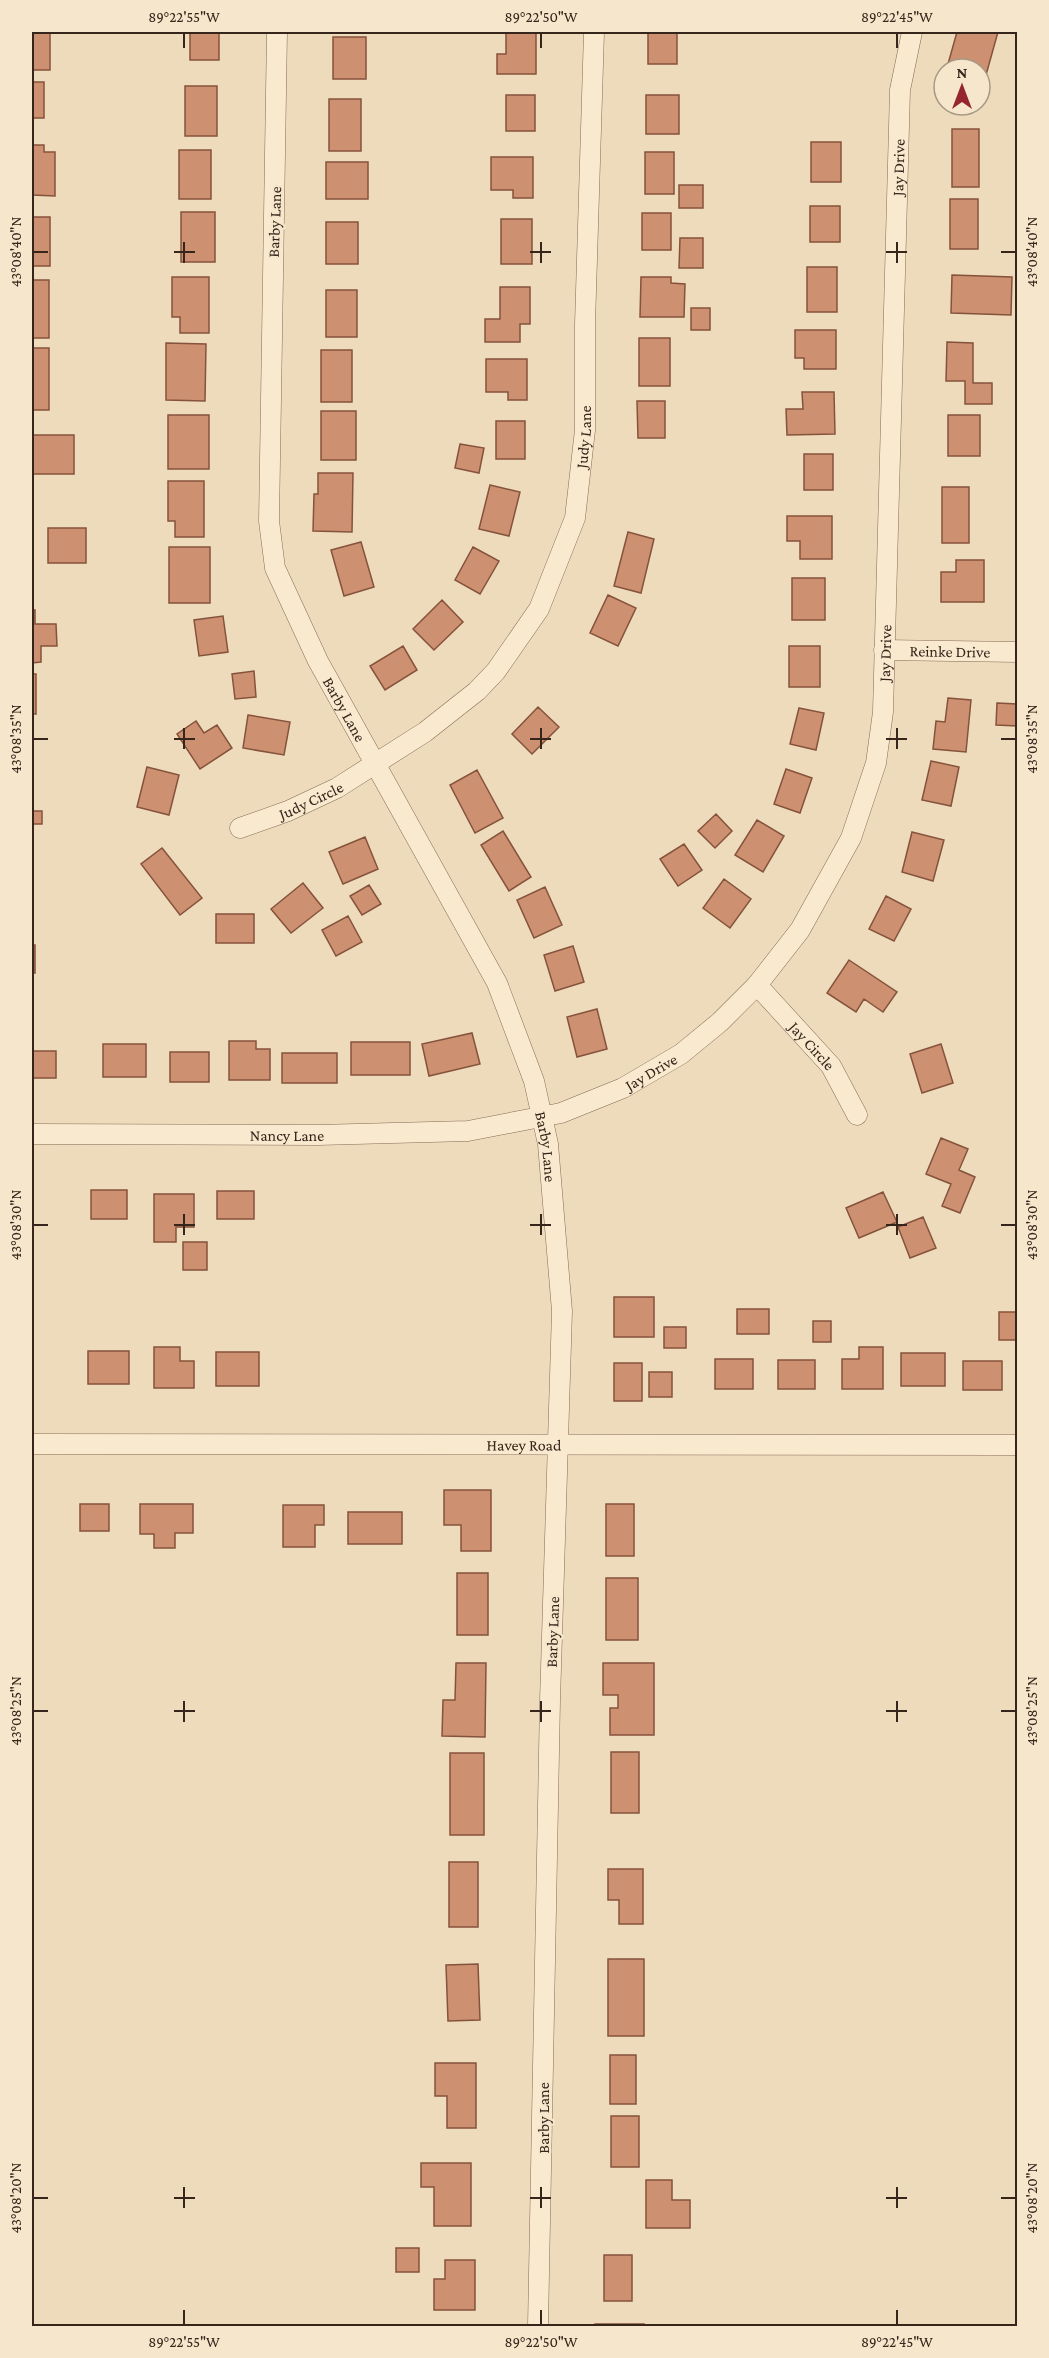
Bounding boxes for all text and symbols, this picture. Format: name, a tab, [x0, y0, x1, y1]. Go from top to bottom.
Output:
text: 89°22'55"W	[148, 9, 220, 25]
text: 89°22'50"W	[505, 9, 578, 25]
text: 89°22'45"W	[861, 9, 933, 25]
north arrow	[932, 57, 992, 117]
text: N	[957, 64, 968, 81]
street label: Jay Drive	[889, 139, 908, 198]
street label: Barby Lane	[265, 186, 285, 258]
text: 43°08'40"N	[8, 217, 24, 287]
text: 43°08'40"N	[1024, 217, 1040, 287]
street label: Judy Lane	[572, 405, 594, 471]
street label: Jay Drive	[876, 624, 894, 684]
street label: Reinke Drive	[909, 642, 991, 661]
street label: Barby Lane	[320, 674, 369, 745]
text: 43°08'35"N	[8, 704, 24, 774]
text: 43°08'35"N	[1024, 704, 1040, 774]
street label: Judy Circle	[275, 778, 346, 824]
street label: Jay Circle	[784, 1017, 838, 1073]
street label: Jay Drive	[620, 1050, 680, 1096]
street label: Barby Lane	[532, 1110, 559, 1183]
street label: Nancy Lane	[250, 1127, 324, 1145]
text: 43°08'30"N	[8, 1190, 24, 1260]
text: 43°08'30"N	[1024, 1190, 1040, 1260]
street label: Havey Road	[487, 1436, 562, 1455]
street label: Barby Lane	[543, 1596, 563, 1668]
text: 43°08'25"N	[8, 1676, 24, 1746]
text: 43°08'25"N	[1024, 1676, 1040, 1746]
street label: Barby Lane	[535, 2082, 553, 2154]
text: 43°08'20"N	[8, 2162, 24, 2233]
text: 43°08'20"N	[1024, 2162, 1040, 2233]
text: 89°22'55"W	[148, 2334, 220, 2350]
text: 89°22'50"W	[505, 2334, 578, 2350]
text: 89°22'45"W	[861, 2334, 933, 2350]

